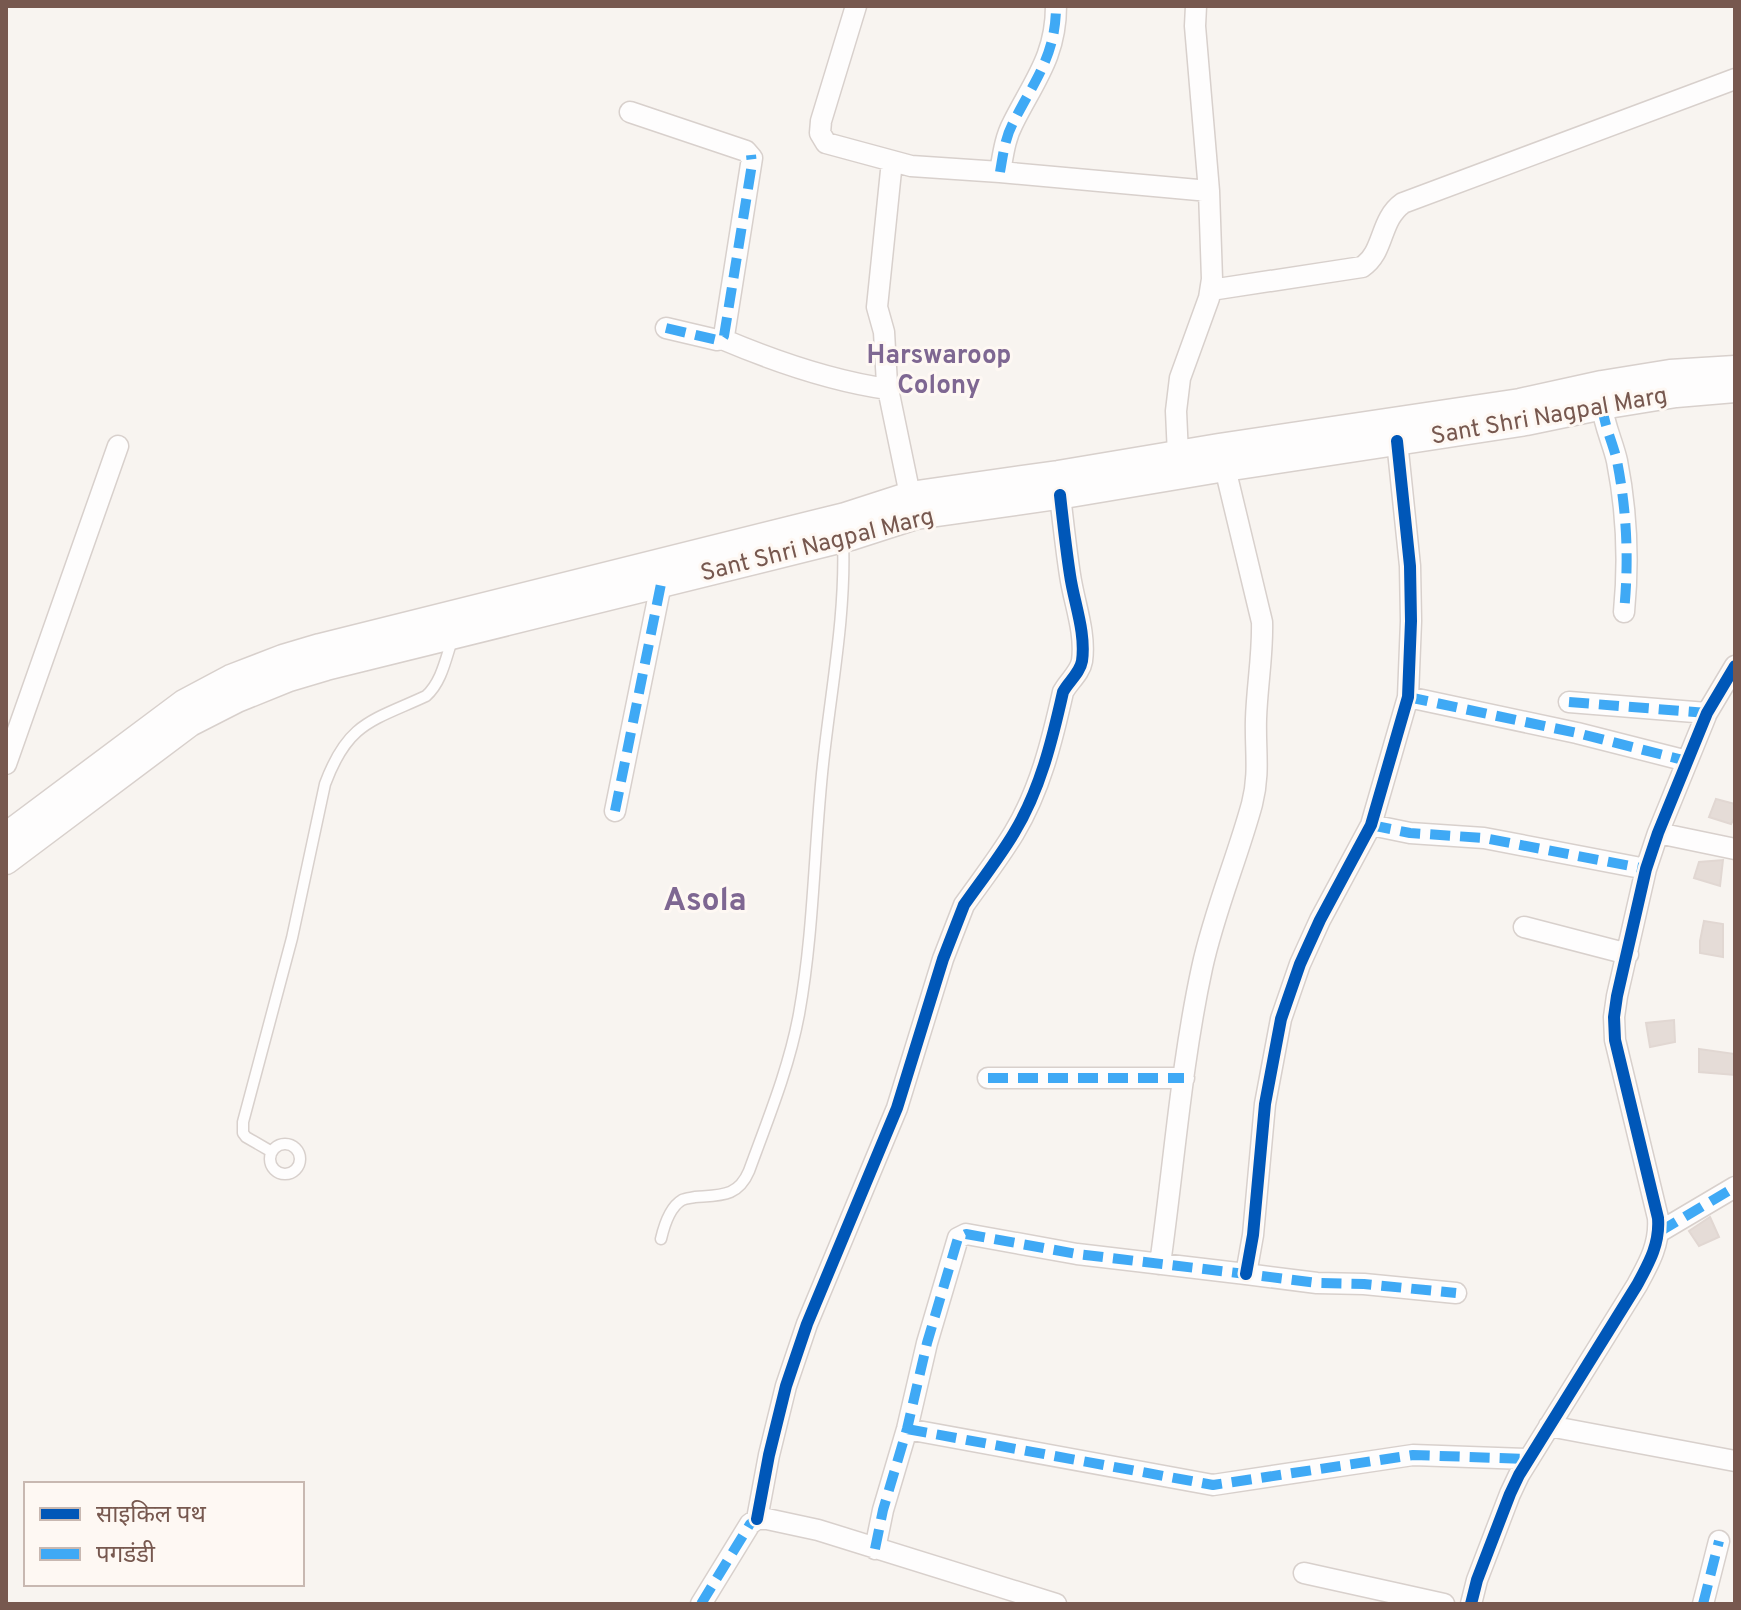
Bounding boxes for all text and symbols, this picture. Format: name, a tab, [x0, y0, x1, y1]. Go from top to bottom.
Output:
district label: Harswaroop Colony	[867, 340, 1011, 403]
street label: Sant Shri Nagpal Marg	[1429, 381, 1670, 453]
street label: Sant Shri Nagpal Marg	[698, 502, 937, 589]
district label: Asola	[663, 882, 747, 922]
legend	[24, 1482, 304, 1586]
text: साइकिल पथ	[96, 1500, 206, 1531]
text: पगडंडी	[96, 1540, 156, 1571]

